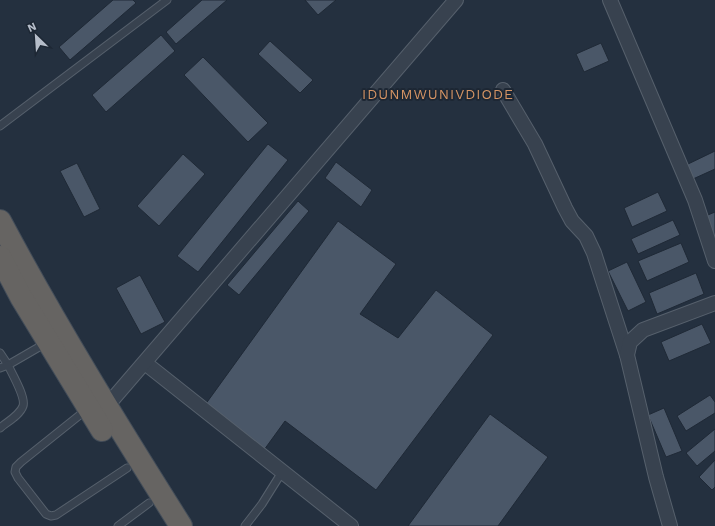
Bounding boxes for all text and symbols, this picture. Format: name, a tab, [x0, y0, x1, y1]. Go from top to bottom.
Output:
north arrow	[16, 16, 56, 56]
text: N	[26, 20, 38, 35]
district label: IDUNMWUNIVDIODE	[362, 86, 514, 102]

